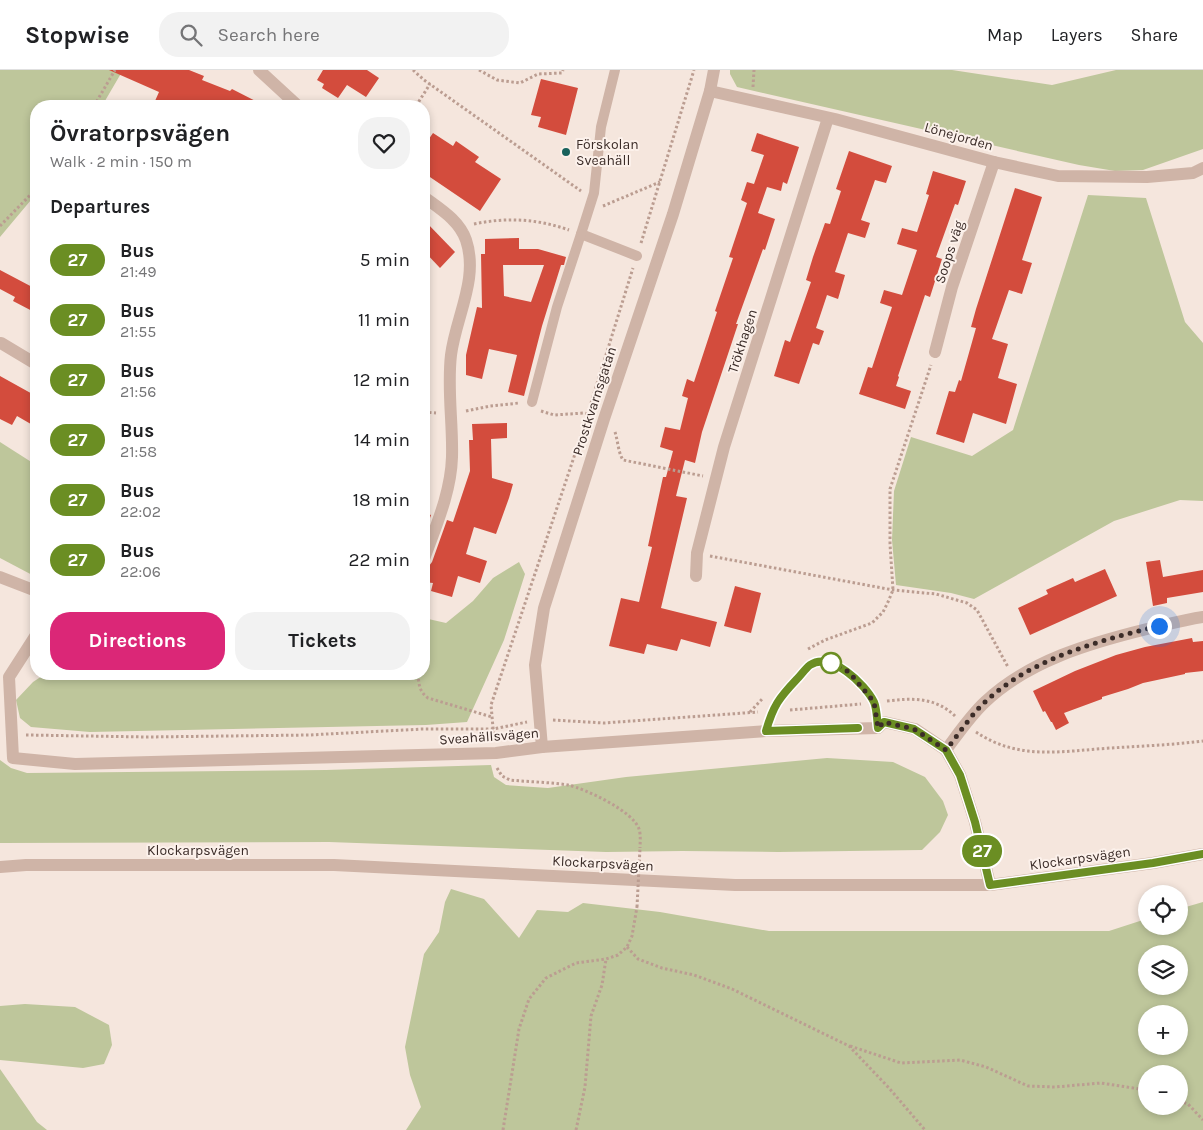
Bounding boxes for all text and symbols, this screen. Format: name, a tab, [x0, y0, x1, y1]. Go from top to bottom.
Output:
search box	[159, 12, 509, 57]
text: Stopwise	[25, 21, 129, 49]
icon: search	[177, 21, 205, 49]
text: Search here	[217, 24, 320, 46]
text: Map	[987, 24, 1023, 46]
text: Layers	[1051, 24, 1103, 46]
text: Share	[1131, 24, 1178, 46]
button: heart	[358, 117, 410, 169]
text: Övratorpsvägen	[50, 119, 230, 147]
street label: Lönejorden	[922, 119, 995, 154]
place label: Förskolan Sveahäll	[576, 136, 639, 169]
marker: Förskolan Sveahäll	[560, 146, 572, 158]
text: Walk · 2 min · 150 m	[50, 152, 192, 171]
text: Departures	[50, 196, 150, 218]
street label: Soops väg	[931, 218, 968, 286]
text: Bus	[120, 240, 154, 262]
text: 27	[68, 249, 87, 271]
text: 5 min	[360, 249, 410, 271]
text: 21:49	[120, 262, 156, 281]
text: Bus	[120, 300, 154, 322]
street label: Trökhagen	[724, 307, 761, 375]
text: 27	[68, 309, 87, 331]
text: 11 min	[358, 309, 410, 331]
text: 21:55	[120, 322, 156, 341]
street label: Prostkvarnsgatan	[569, 344, 620, 458]
text: Bus	[120, 360, 154, 382]
text: 27	[68, 369, 87, 391]
text: 12 min	[353, 369, 410, 391]
text: 21:56	[120, 382, 156, 401]
text: Bus	[120, 420, 154, 442]
text: 27	[68, 429, 87, 451]
text: 14 min	[354, 429, 410, 451]
text: 21:58	[120, 442, 157, 461]
text: Bus	[120, 480, 154, 502]
text: 27	[68, 489, 87, 511]
text: 18 min	[353, 489, 410, 511]
text: 22:02	[120, 502, 161, 521]
text: Bus	[120, 540, 154, 562]
text: 27	[68, 549, 87, 571]
text: 22 min	[349, 549, 410, 571]
text: 22:06	[120, 562, 161, 581]
button: Directions	[50, 612, 225, 670]
button: Tickets	[235, 612, 410, 670]
your location	[1147, 614, 1172, 639]
unlabelled marker	[820, 652, 842, 674]
street label: Sveahällsvägen	[439, 725, 540, 748]
line badge: 27	[960, 835, 1004, 867]
text: 27	[972, 840, 992, 862]
street label: Klockarpsvägen	[147, 842, 249, 859]
street label: Klockarpsvägen	[1028, 843, 1132, 874]
street label: Klockarpsvägen	[552, 852, 654, 875]
map controls	[1138, 885, 1188, 1115]
button: locate	[1138, 885, 1188, 935]
button: layers	[1138, 945, 1188, 995]
button: +	[1138, 1005, 1188, 1055]
button: −	[1138, 1065, 1188, 1115]

